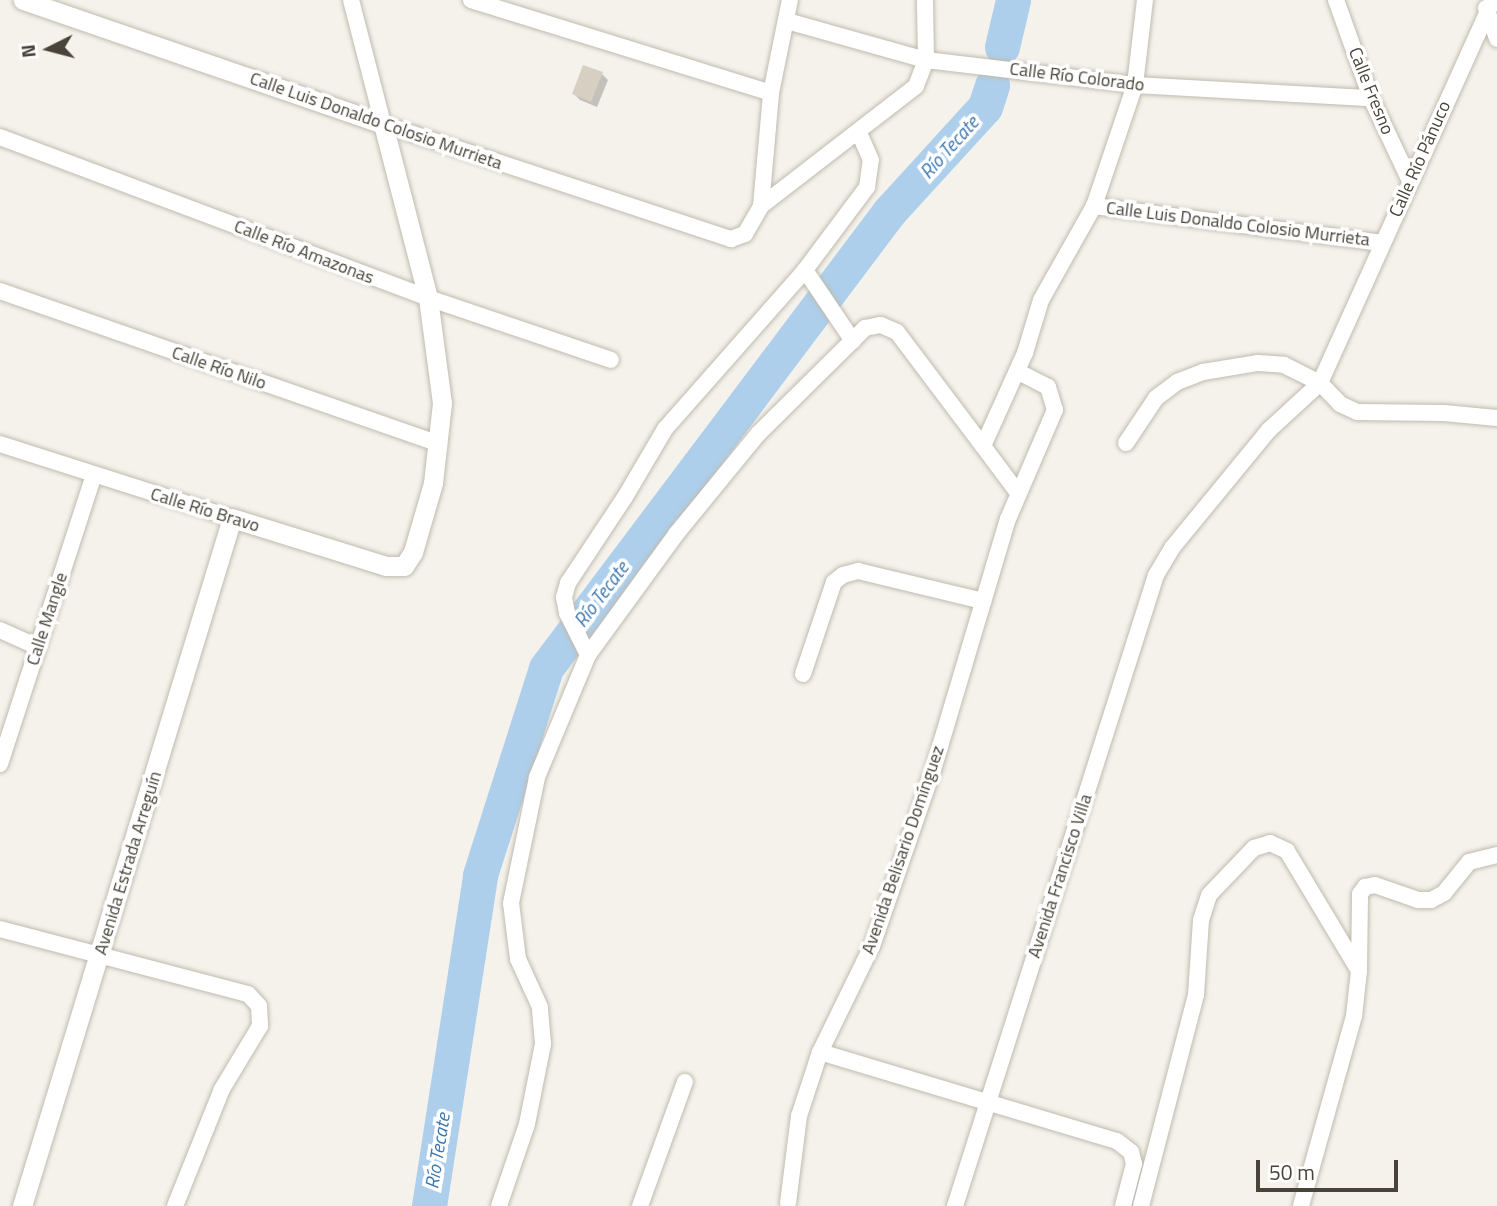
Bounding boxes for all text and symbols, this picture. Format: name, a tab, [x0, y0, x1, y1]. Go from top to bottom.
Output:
north arrow	[14, 14, 84, 84]
text: N	[13, 43, 43, 59]
street label: Calle Fresno	[1344, 44, 1398, 138]
street label: Calle Río Colorado	[1008, 58, 1146, 96]
street label: Calle Luis Donaldo Colosio Murrieta	[247, 68, 505, 174]
street label: Calle Río Pánuco	[1385, 98, 1455, 220]
water label: Río Tecate	[915, 111, 983, 183]
street label: Calle Luis Donaldo Colosio Murrieta	[1105, 197, 1371, 251]
street label: Calle Río Amazonas	[231, 215, 377, 289]
street label: Calle Río Nilo	[169, 342, 269, 394]
street label: Calle Río Bravo	[148, 483, 262, 537]
water label: Río Tecate	[569, 557, 633, 631]
street label: Calle Mangle	[22, 570, 72, 668]
street label: Avenida Belisario Domínguez	[857, 743, 949, 957]
street label: Avenida Estrada Arreguín	[90, 769, 166, 957]
street label: Avenida Francisco Villa	[1023, 791, 1097, 961]
water label: Río Tecate	[420, 1112, 454, 1190]
scale bar	[1259, 1146, 1401, 1190]
text: 50 m	[1269, 1156, 1315, 1188]

